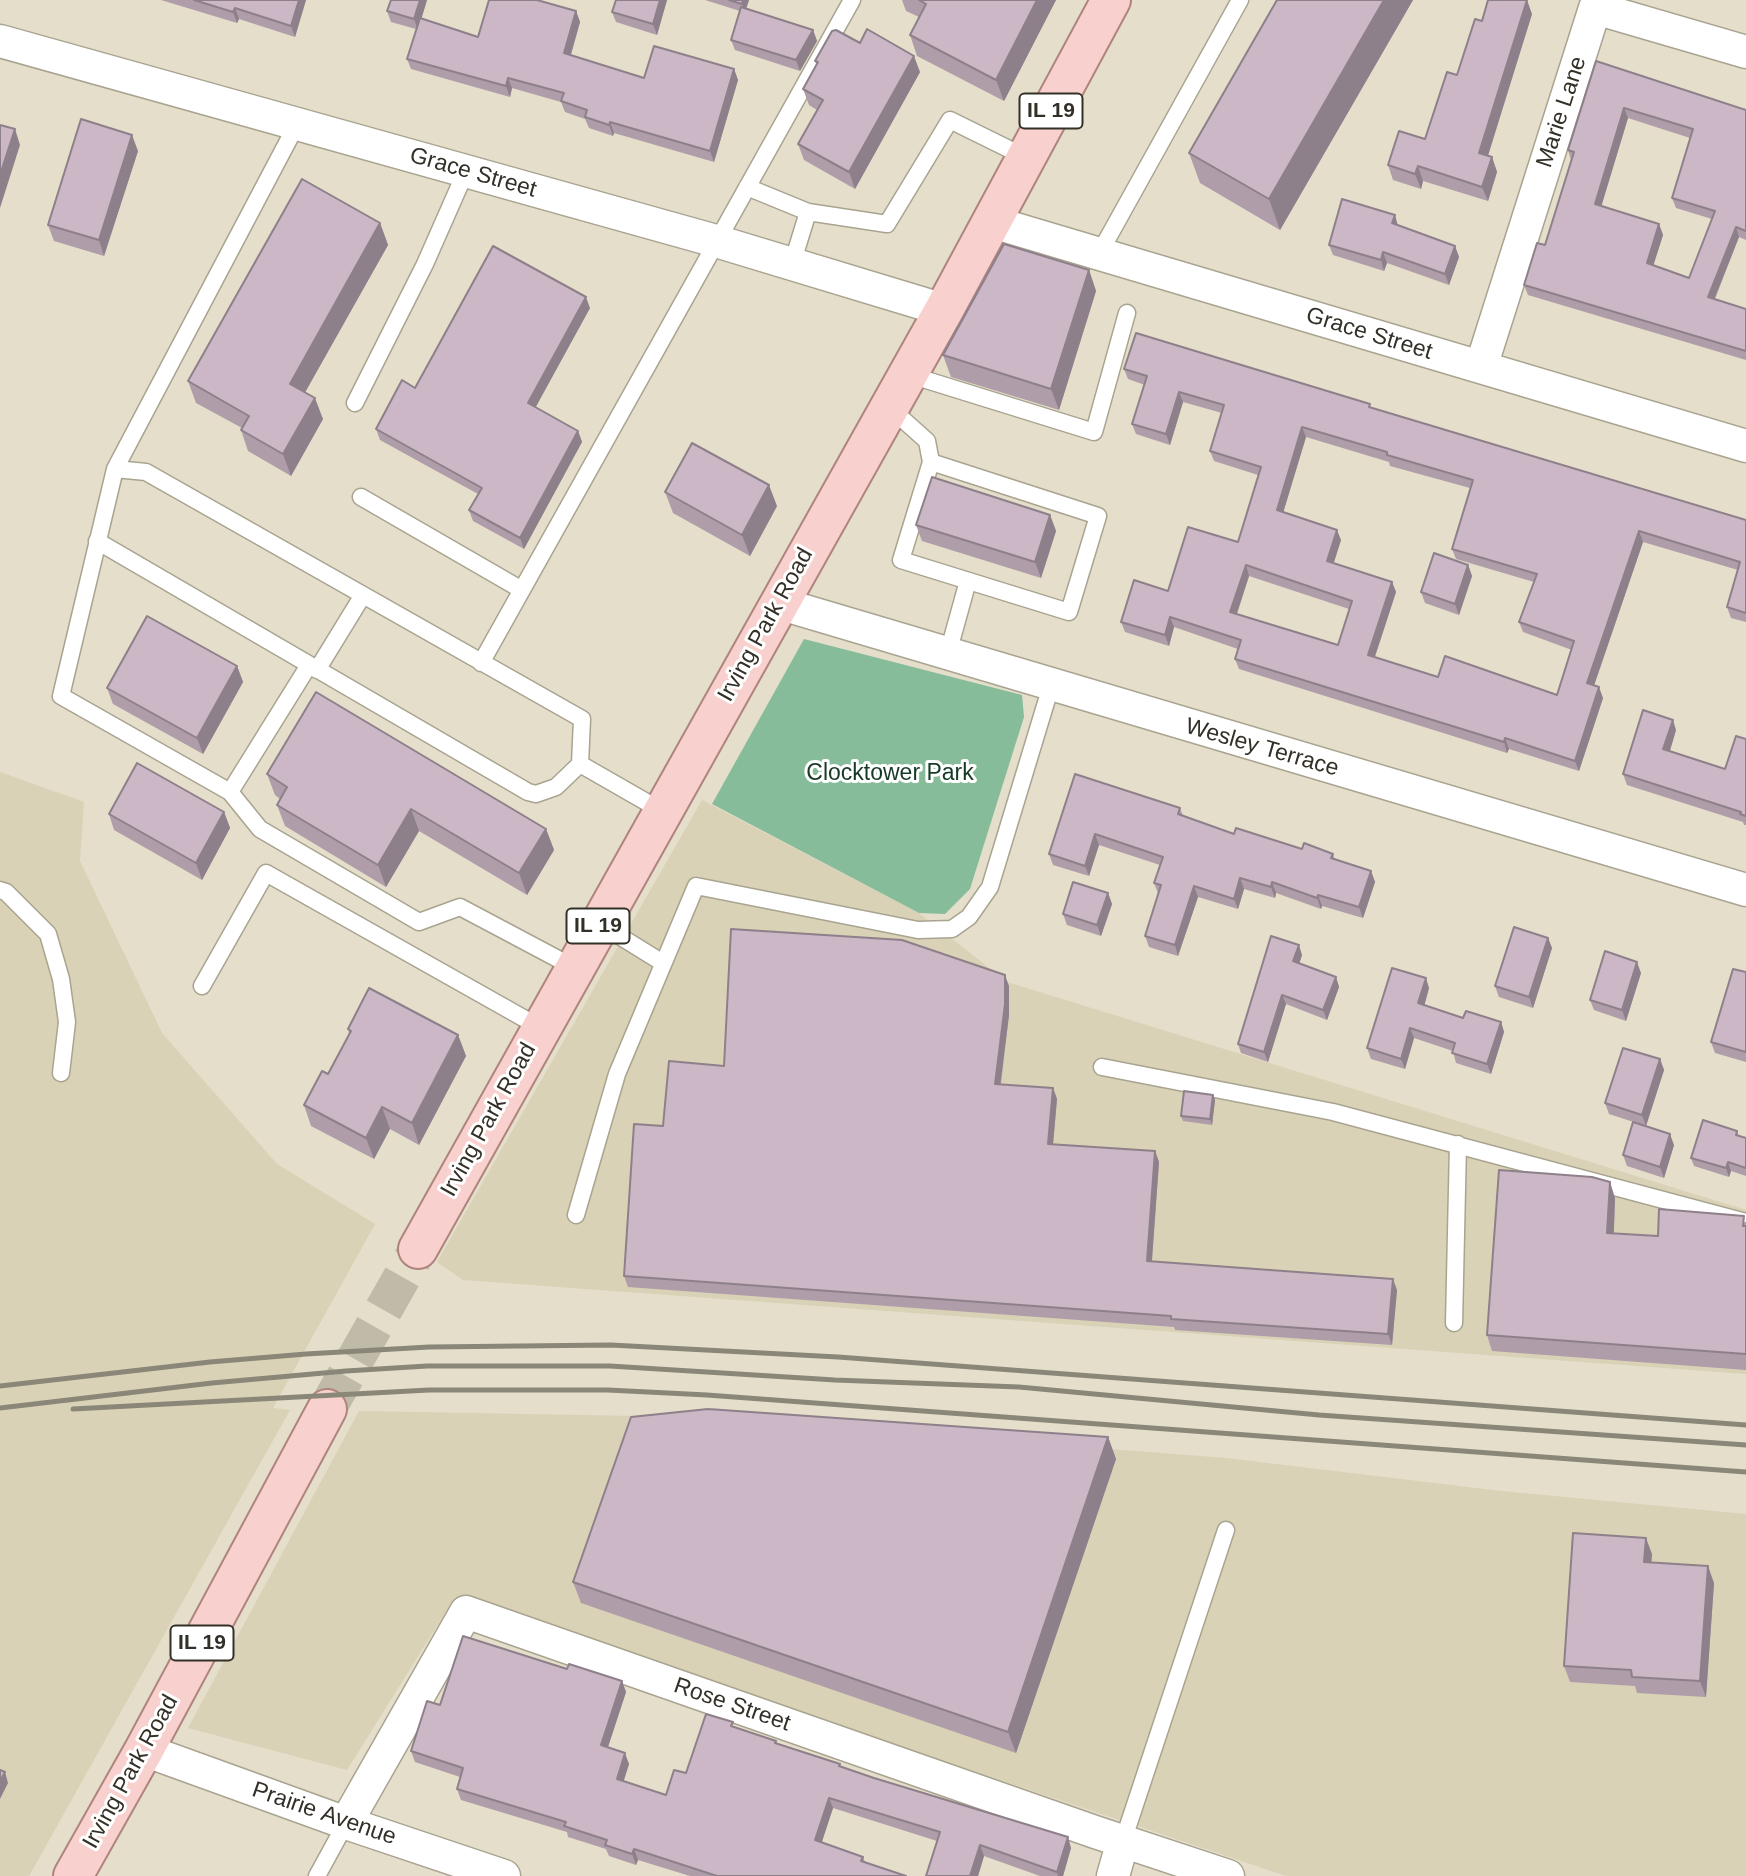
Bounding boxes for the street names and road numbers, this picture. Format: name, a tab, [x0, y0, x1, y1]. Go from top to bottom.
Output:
street label: Marie Lane	[1531, 53, 1593, 171]
road number: IL 19	[1020, 94, 1082, 128]
street label: Grace Street	[407, 142, 539, 204]
street label: Grace Street	[1303, 302, 1435, 366]
street label: Irving Park Road	[712, 543, 820, 707]
street label: Wesley Terrace	[1182, 713, 1342, 783]
road number: IL 19	[566, 908, 630, 944]
street label: Irving Park Road	[435, 1038, 543, 1202]
road number: IL 19	[170, 1626, 234, 1660]
street label: Rose Street	[670, 1672, 794, 1738]
street label: Irving Park Road	[77, 1690, 185, 1854]
street label: Prairie Avenue	[248, 1776, 400, 1852]

